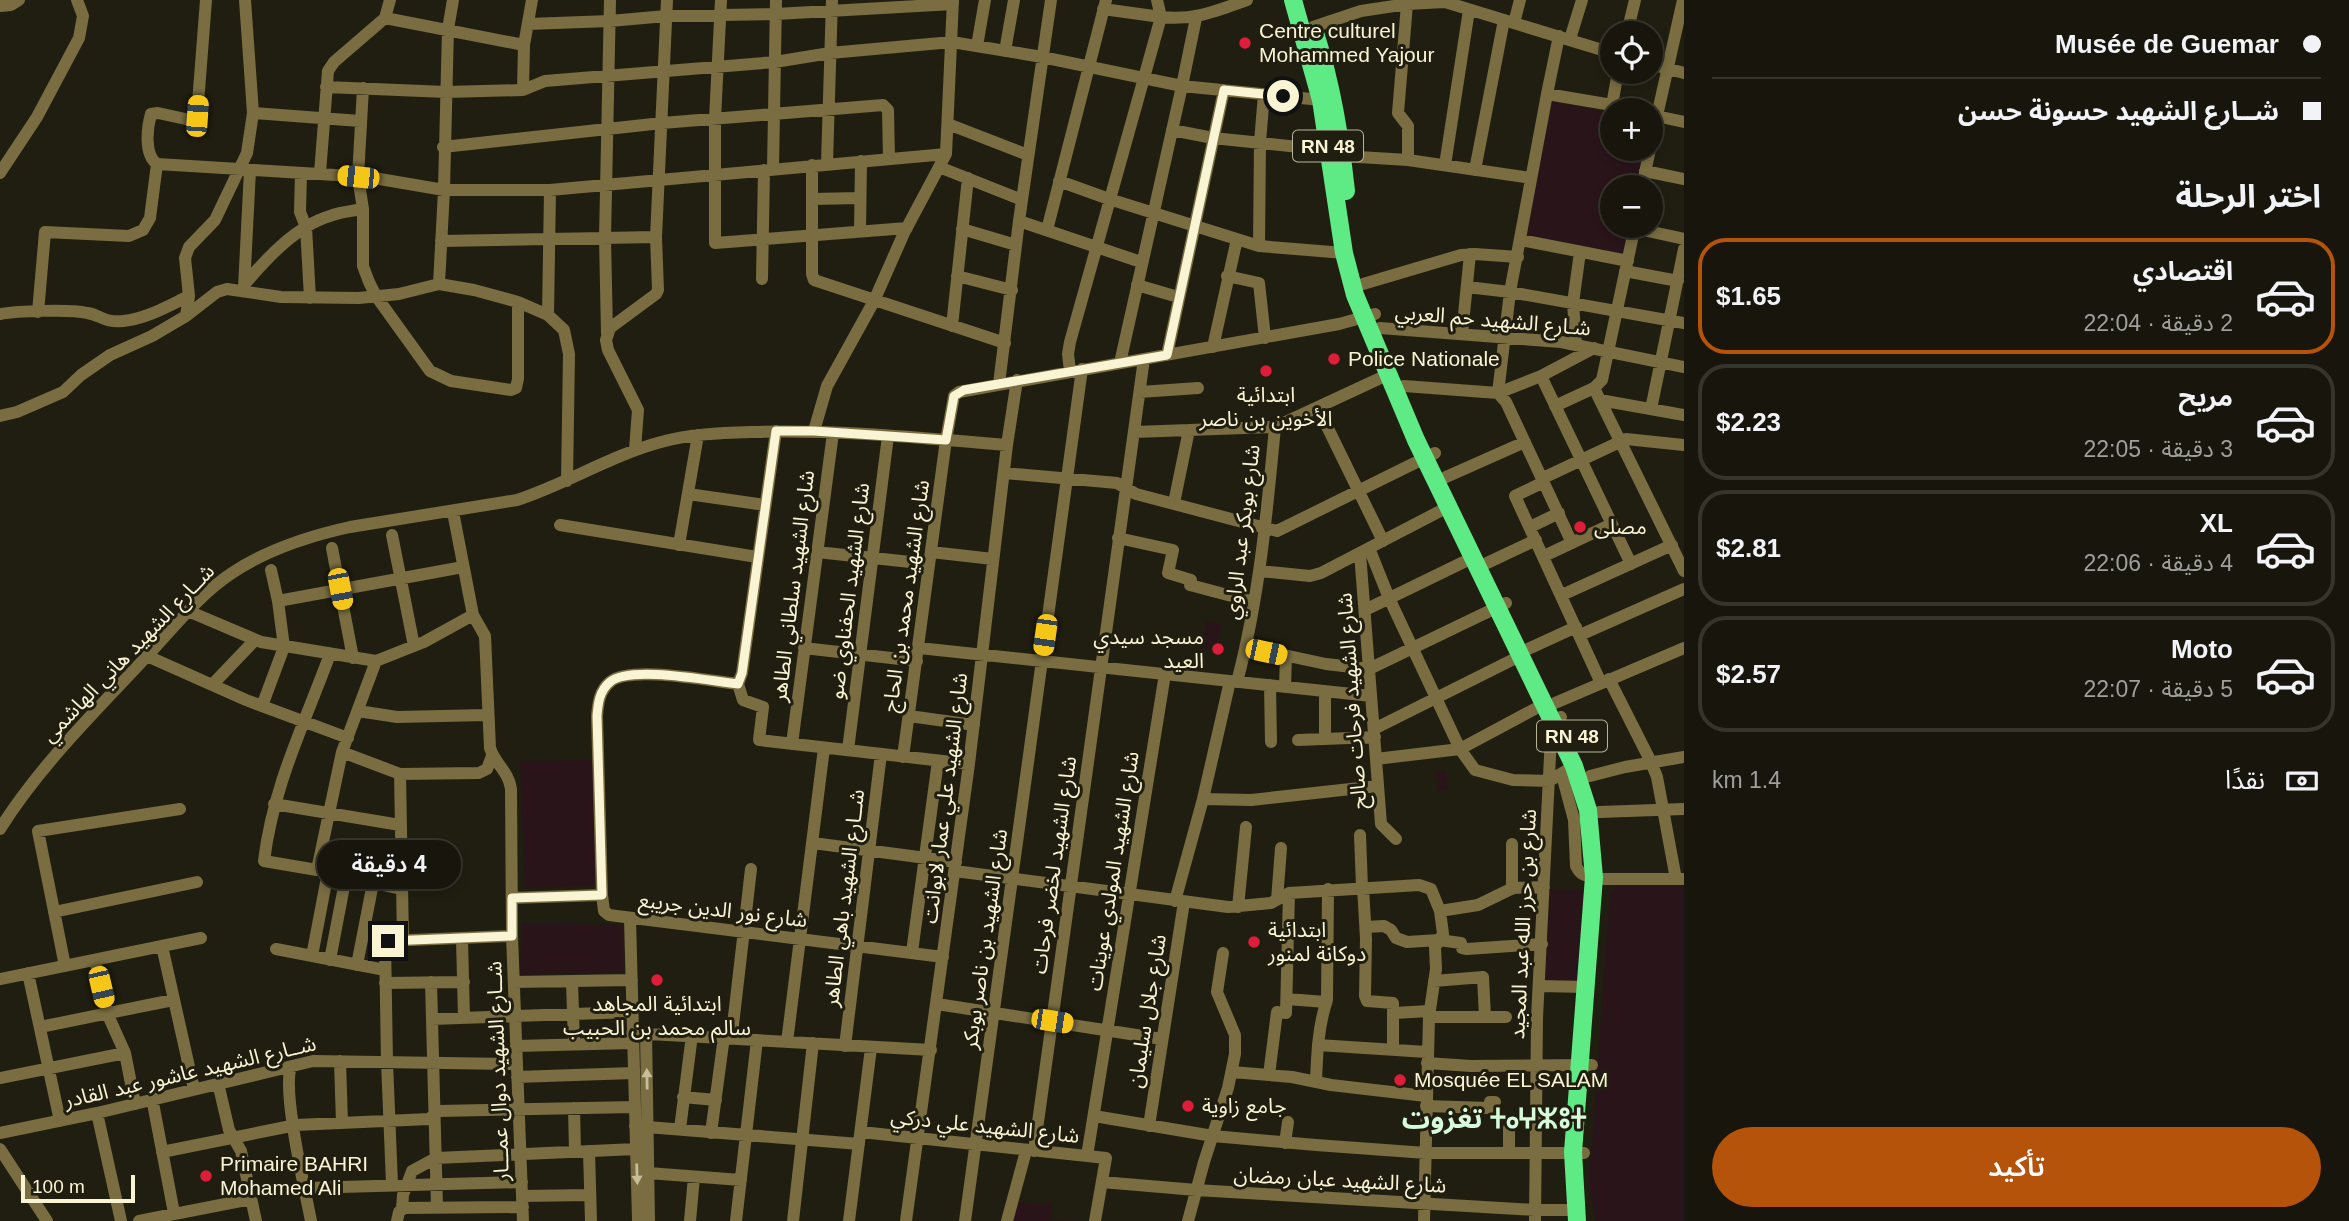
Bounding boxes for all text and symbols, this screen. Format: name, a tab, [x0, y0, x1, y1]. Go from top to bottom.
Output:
place label: Centre culturel Mohammed Yajour	[1259, 19, 1434, 66]
map controls	[1600, 21, 1663, 238]
button: locate	[1600, 21, 1663, 84]
text: Musée de Guemar	[2055, 29, 2279, 59]
marker: Centre culturel Mohammed Yajour	[1237, 35, 1253, 51]
route start	[1267, 80, 1299, 112]
car	[186, 94, 209, 138]
text: شــارع الشهيد حسونة حسن	[1958, 96, 2279, 126]
button: +	[1600, 98, 1663, 161]
road number: RN 48	[1293, 130, 1363, 162]
car	[337, 164, 380, 190]
button: −	[1600, 175, 1663, 238]
text: اختر الرحلة	[2175, 178, 2321, 214]
text: اقتصادي	[2133, 256, 2233, 286]
icon: car	[2254, 265, 2317, 328]
text: $1.65	[1716, 281, 1781, 311]
street label: شـارع الشهيد حم العربي	[1394, 299, 1592, 344]
text: 2 دقيقة · 22:04	[2083, 310, 2233, 336]
place label: Police Nationale	[1348, 347, 1500, 370]
marker: Police Nationale	[1326, 351, 1342, 367]
marker: ابتدائية الأخوين بن ناصر	[1258, 363, 1274, 379]
text: مريح	[2178, 382, 2233, 412]
place label: ابتدائية الأخوين بن ناصر	[1199, 383, 1332, 431]
icon: car	[2254, 391, 2317, 454]
text: $2.23	[1716, 407, 1781, 437]
text: 3 دقيقة · 22:05	[2083, 436, 2233, 462]
street label: شارع بوبكر عبد الراوي	[1219, 443, 1268, 621]
street label: شارع الشهيد سلطاني الطاهر	[767, 469, 823, 705]
street label: شارع الشهيد محمد بن الحاج	[878, 478, 937, 714]
street label: شارع الشهيد الحفناوي ضو	[824, 481, 878, 701]
text: XL	[2200, 508, 2233, 538]
place label: مصلى	[1594, 515, 1647, 539]
icon: car	[2254, 517, 2317, 580]
marker: مصلى	[1572, 519, 1588, 535]
text: $2.81	[1716, 533, 1781, 563]
text: 4 دقيقة · 22:06	[2083, 550, 2233, 576]
street label: شــارع الشهيد هاني الهاشمي	[37, 559, 222, 750]
car	[326, 566, 355, 612]
street label: شارع الشهيد فرحات صالح	[1332, 592, 1375, 810]
car	[1032, 613, 1059, 657]
place label: مسجد سيدي العيد	[1093, 625, 1204, 672]
text: Moto	[2171, 634, 2233, 664]
car	[1244, 637, 1289, 667]
marker: مسجد سيدي العيد	[1210, 641, 1226, 657]
icon: car	[2254, 643, 2317, 706]
text: $2.57	[1716, 659, 1781, 689]
street label: شارع الشهيد علي عمار لابوانت	[918, 671, 976, 925]
text: 5 دقيقة · 22:07	[2083, 676, 2233, 702]
road number: RN 48	[1537, 720, 1607, 751]
street label: شارع الشهيد المولدي عوينات	[1082, 749, 1148, 993]
street label: شارع الشهيد لخضر فرحات	[1027, 755, 1084, 976]
icon: cash	[2283, 762, 2321, 800]
text: نقدًا	[2225, 765, 2265, 795]
text: 1.4 km	[1712, 767, 1781, 793]
street label: شــارع الشهيد باهي الطاهر	[819, 788, 873, 1010]
street label: شارع بن حرز الله عبد المجيد	[1505, 808, 1544, 1040]
street label: شارع الشهيد بن ناصر بوبكر	[957, 827, 1015, 1052]
callout: 4 دقيقة	[316, 839, 460, 888]
text: 4 دقيقة	[352, 851, 427, 877]
street label: شارع نور الدين جريبع	[637, 888, 809, 935]
place label: ابتدائية دوكانة لمنور	[1267, 918, 1366, 966]
route end	[372, 925, 404, 957]
street label: شارع جلال سليمان	[1123, 932, 1174, 1090]
marker: ابتدائية دوكانة لمنور	[1246, 934, 1262, 950]
street label: شــارع الشهيد دوال عمـــار	[482, 960, 517, 1182]
car	[87, 964, 116, 1010]
marker: ابتدائية المجاهد سالم محمد بن الحبيب	[649, 972, 665, 988]
place label: ابتدائية المجاهد سالم محمد بن الحبيب	[563, 992, 751, 1043]
car	[1030, 1007, 1075, 1035]
street label: شــارع الشهيد عاشور عبد القادر	[61, 1031, 319, 1116]
one-way arrow	[641, 1068, 653, 1090]
place label: Mosquée EL SALAM	[1414, 1068, 1608, 1091]
marker: Mosquée EL SALAM	[1392, 1072, 1408, 1088]
place label: جامع زاوية	[1202, 1094, 1287, 1121]
marker: جامع زاوية	[1180, 1098, 1196, 1114]
district label: تغزوت ⵜⴰⵖⵣⵓⵜ	[1402, 1103, 1587, 1135]
street label: شارع الشهيد علي دركي	[889, 1104, 1081, 1152]
button: تأكيد	[1712, 1127, 2321, 1207]
place label: Primaire BAHRI Mohamed Ali	[220, 1152, 368, 1199]
street label: شارع الشهيد عبان رمضان	[1233, 1162, 1447, 1201]
one-way arrow	[631, 1164, 642, 1186]
marker: Primaire BAHRI Mohamed Ali	[198, 1168, 214, 1184]
scale bar	[21, 1172, 135, 1204]
text: 100 m	[32, 1176, 85, 1197]

